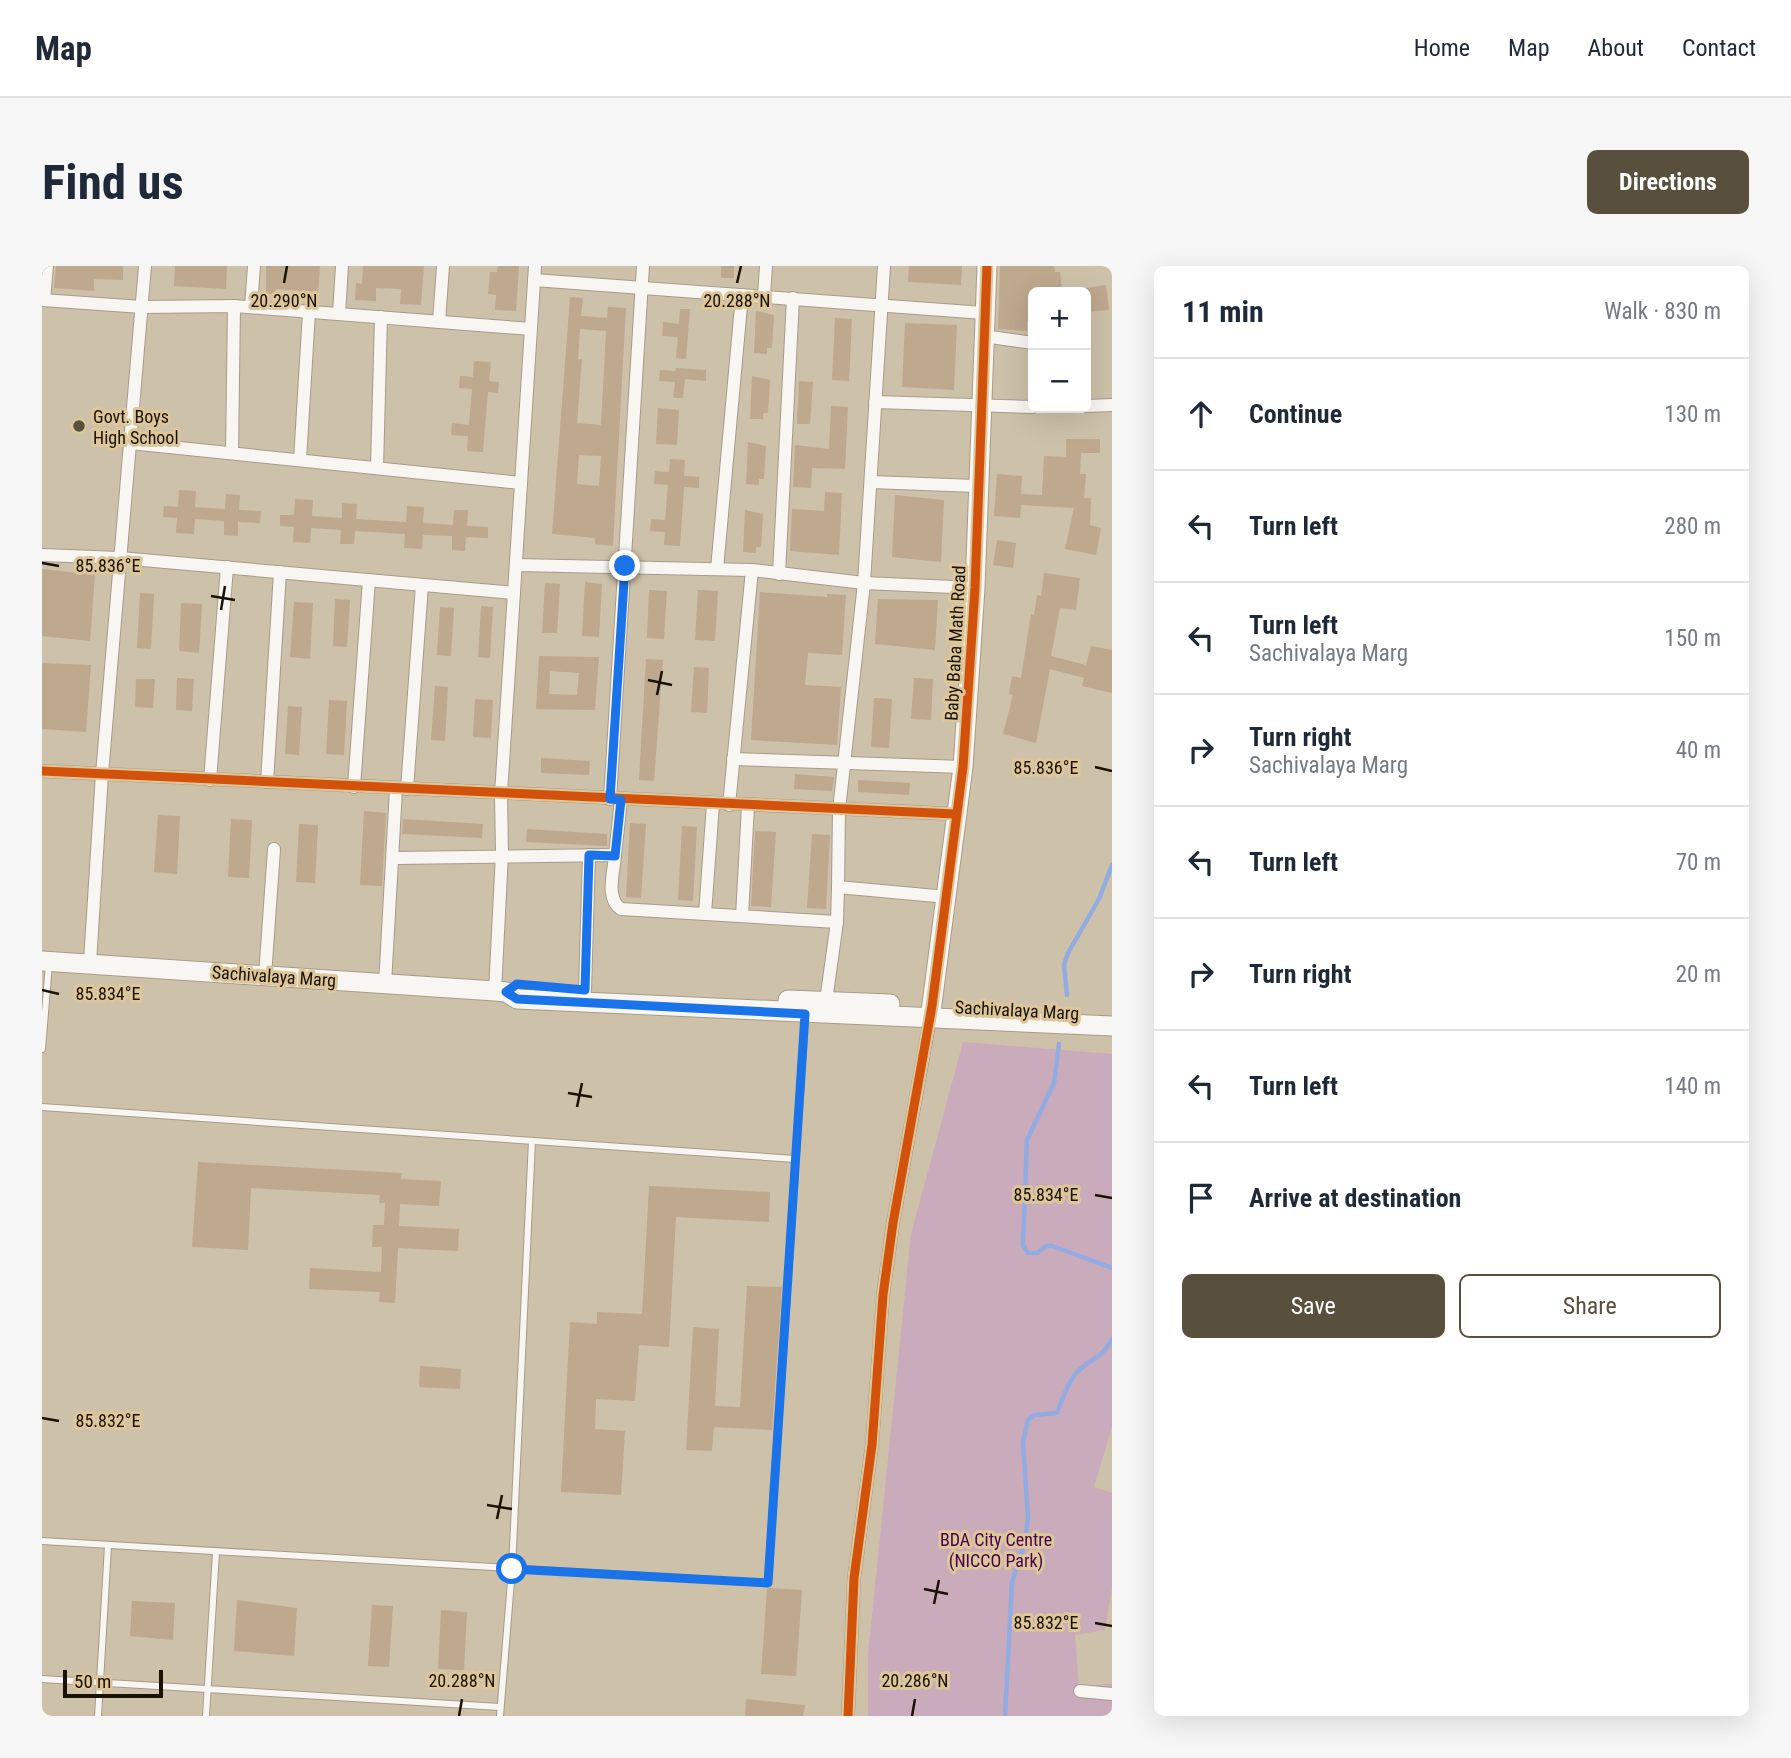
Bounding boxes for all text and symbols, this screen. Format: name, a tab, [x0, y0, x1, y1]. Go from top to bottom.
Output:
text: Map	[35, 29, 92, 68]
text: Home	[1414, 34, 1470, 62]
text: Map	[1508, 34, 1550, 62]
text: About	[1588, 34, 1644, 62]
text: Contact	[1682, 34, 1756, 62]
button: Directions	[1587, 150, 1749, 214]
text: Find us	[42, 154, 184, 211]
map controls	[1028, 287, 1091, 413]
button: +	[1028, 287, 1091, 350]
text: 20.290°N	[250, 290, 318, 311]
text: 20.288°N	[703, 290, 771, 311]
text: 11 min	[1182, 294, 1264, 329]
text: Walk · 830 m	[1604, 298, 1721, 325]
button: −	[1028, 350, 1091, 413]
icon: ahead	[1182, 395, 1220, 433]
text: Continue	[1249, 399, 1342, 429]
text: 130 m	[1664, 401, 1721, 428]
place label: Govt. Boys High School	[93, 406, 179, 448]
marker: Govt. Boys High School	[71, 418, 87, 434]
icon: left	[1182, 507, 1220, 545]
text: Turn left	[1249, 511, 1338, 541]
text: 280 m	[1664, 513, 1721, 540]
route end	[609, 550, 640, 581]
text: 85.836°E	[76, 555, 140, 576]
street label: Baby Baba Math Road	[940, 565, 970, 721]
text: Turn left	[1249, 610, 1338, 640]
icon: left	[1182, 619, 1220, 657]
text: 150 m	[1664, 625, 1721, 652]
text: Sachivalaya Marg	[1249, 640, 1408, 667]
text: Turn right	[1249, 722, 1351, 752]
icon: right	[1182, 731, 1220, 769]
text: 40 m	[1676, 737, 1721, 764]
text: Sachivalaya Marg	[1249, 752, 1408, 779]
text: 85.836°E	[1014, 757, 1078, 778]
icon: left	[1182, 843, 1220, 881]
text: Turn left	[1249, 847, 1338, 877]
text: 70 m	[1676, 849, 1721, 876]
icon: right	[1182, 955, 1220, 993]
text: Turn right	[1249, 959, 1351, 989]
street label: Sachivalaya Marg	[211, 961, 337, 991]
text: 20 m	[1676, 961, 1721, 988]
text: 85.834°E	[76, 983, 140, 1004]
street label: Sachivalaya Marg	[954, 996, 1080, 1024]
icon: left	[1182, 1067, 1220, 1105]
text: Turn left	[1249, 1071, 1338, 1101]
text: 140 m	[1664, 1073, 1721, 1100]
icon: arrive	[1182, 1179, 1220, 1217]
text: Arrive at destination	[1249, 1183, 1461, 1213]
text: 85.834°E	[1014, 1184, 1078, 1205]
button: Save	[1182, 1274, 1445, 1338]
button: Share	[1459, 1274, 1721, 1338]
text: 85.832°E	[76, 1410, 140, 1431]
park label: BDA City Centre (NICCO Park)	[940, 1529, 1052, 1572]
route start	[496, 1553, 527, 1584]
text: 85.832°E	[1014, 1612, 1078, 1633]
scale bar	[63, 1667, 163, 1699]
text: 50 m	[74, 1670, 111, 1693]
text: 20.288°N	[428, 1670, 496, 1691]
text: 20.286°N	[881, 1670, 949, 1691]

